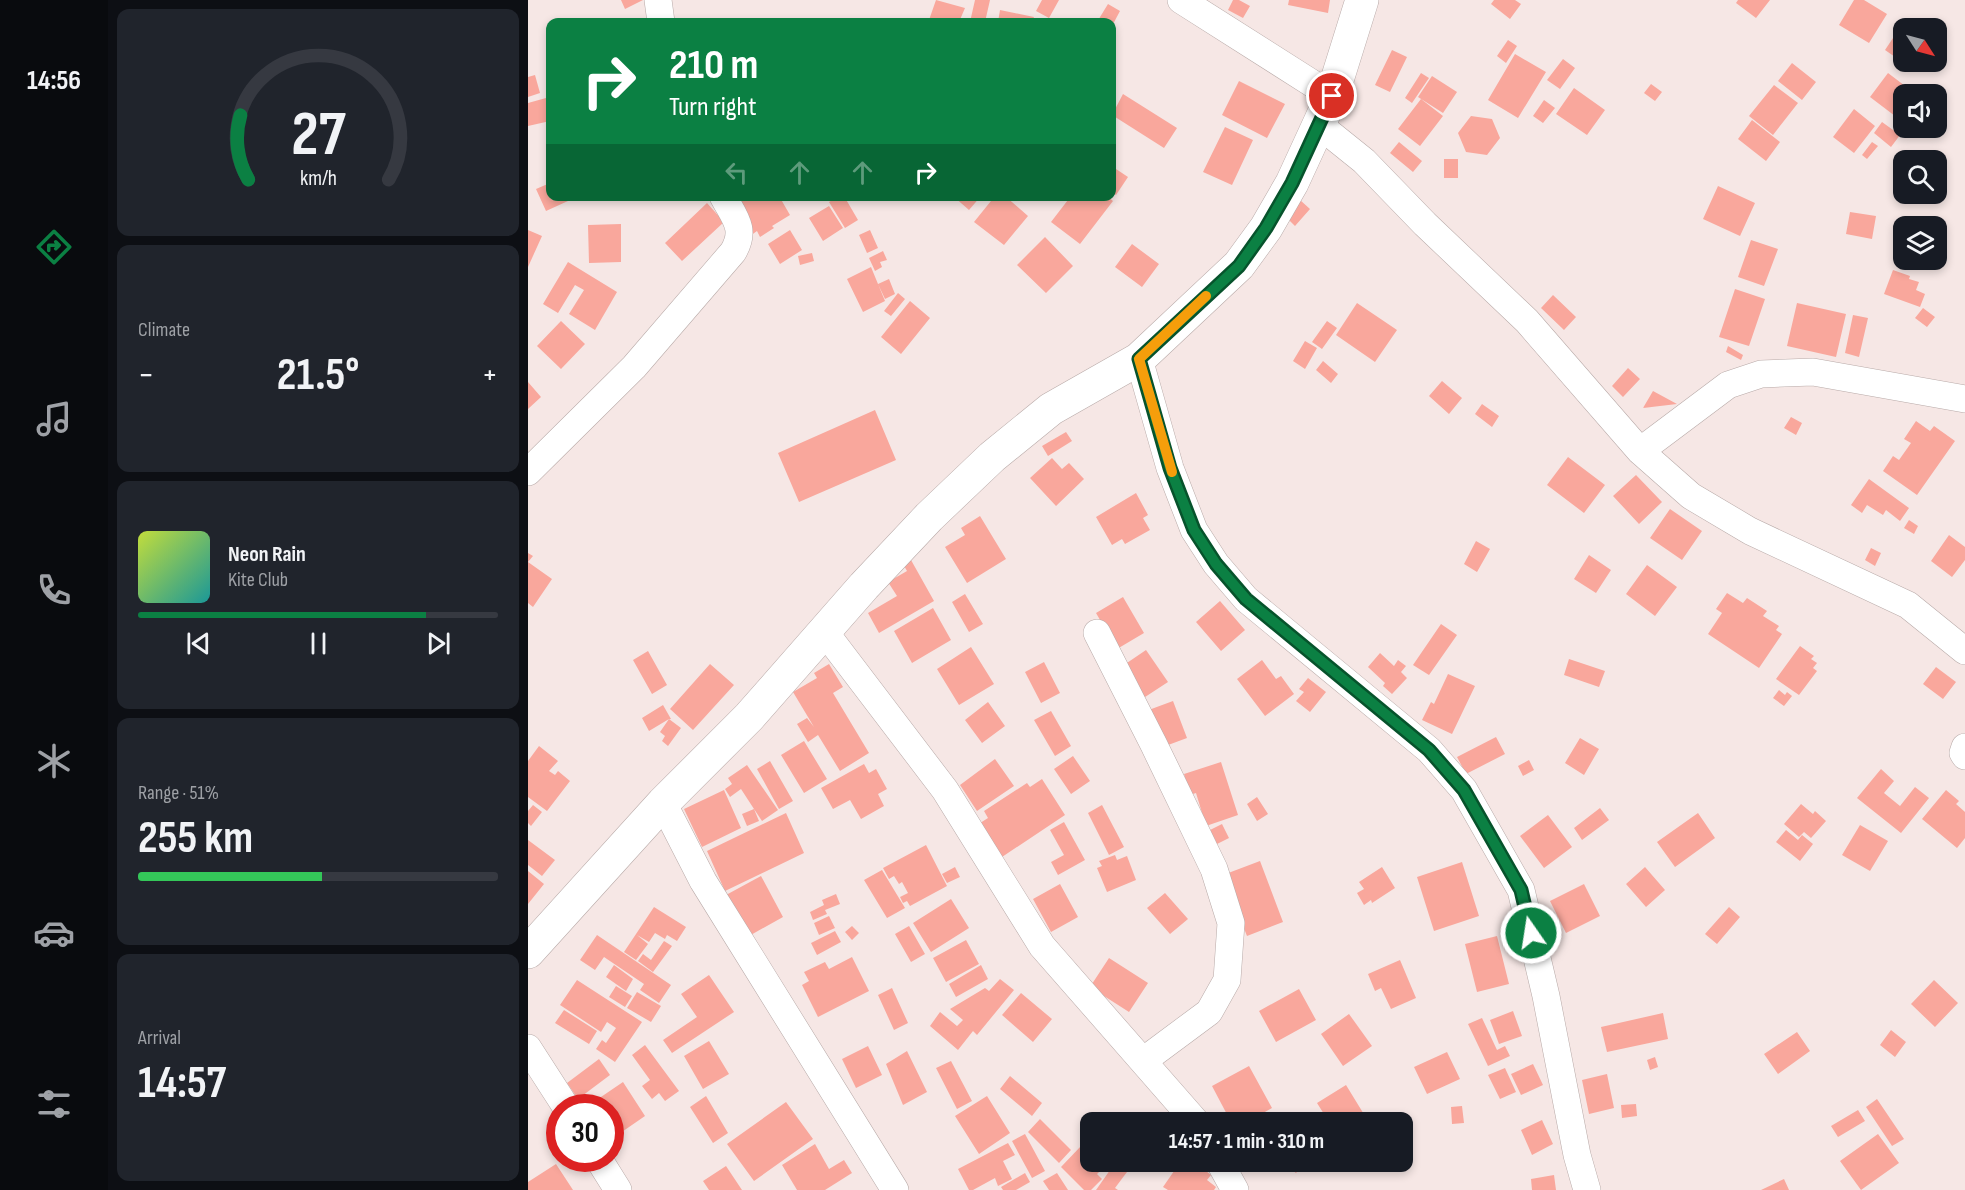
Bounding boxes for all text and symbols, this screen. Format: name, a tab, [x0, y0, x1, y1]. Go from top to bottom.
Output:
north arrow	[1893, 18, 1947, 72]
map controls	[1893, 18, 1947, 270]
text: 210 m	[669, 40, 758, 91]
icon: right	[570, 42, 648, 120]
text: 14:56	[27, 65, 81, 97]
pin	[1306, 70, 1357, 121]
icon: arrive	[1315, 79, 1348, 112]
button: sound	[1893, 84, 1947, 138]
text: Turn right	[669, 91, 756, 123]
text: 27	[291, 98, 346, 173]
button: search	[1893, 150, 1947, 204]
icon: left	[720, 156, 753, 189]
icon: ahead	[783, 156, 816, 189]
icon: ahead	[846, 156, 879, 189]
icon: right	[909, 156, 942, 189]
text: km/h	[299, 166, 337, 191]
button: layers	[1893, 216, 1947, 270]
icon: directions	[33, 226, 75, 268]
text: Climate	[138, 318, 190, 342]
text: 21.5°	[277, 348, 359, 403]
text: −	[138, 355, 154, 395]
text: +	[482, 355, 498, 395]
icon: music	[33, 398, 75, 440]
text: Neon Rain	[228, 541, 306, 568]
text: Kite Club	[228, 568, 288, 592]
icon: phone	[33, 569, 75, 611]
icon: previous	[182, 627, 215, 660]
icon: pause	[302, 627, 335, 660]
icon: next	[422, 627, 455, 660]
icon: climate	[33, 740, 75, 782]
text: Range · 51%	[138, 781, 219, 805]
text: 255 km	[138, 811, 253, 866]
position arrow	[1499, 901, 1563, 965]
icon: car	[33, 912, 75, 954]
text: Arrival	[138, 1026, 181, 1050]
text: 14:57	[138, 1056, 226, 1111]
icon: filters	[33, 1083, 75, 1125]
speed limit sign: 30	[546, 1094, 624, 1172]
text: 14:57 · 1 min · 310 m	[1169, 1128, 1324, 1155]

